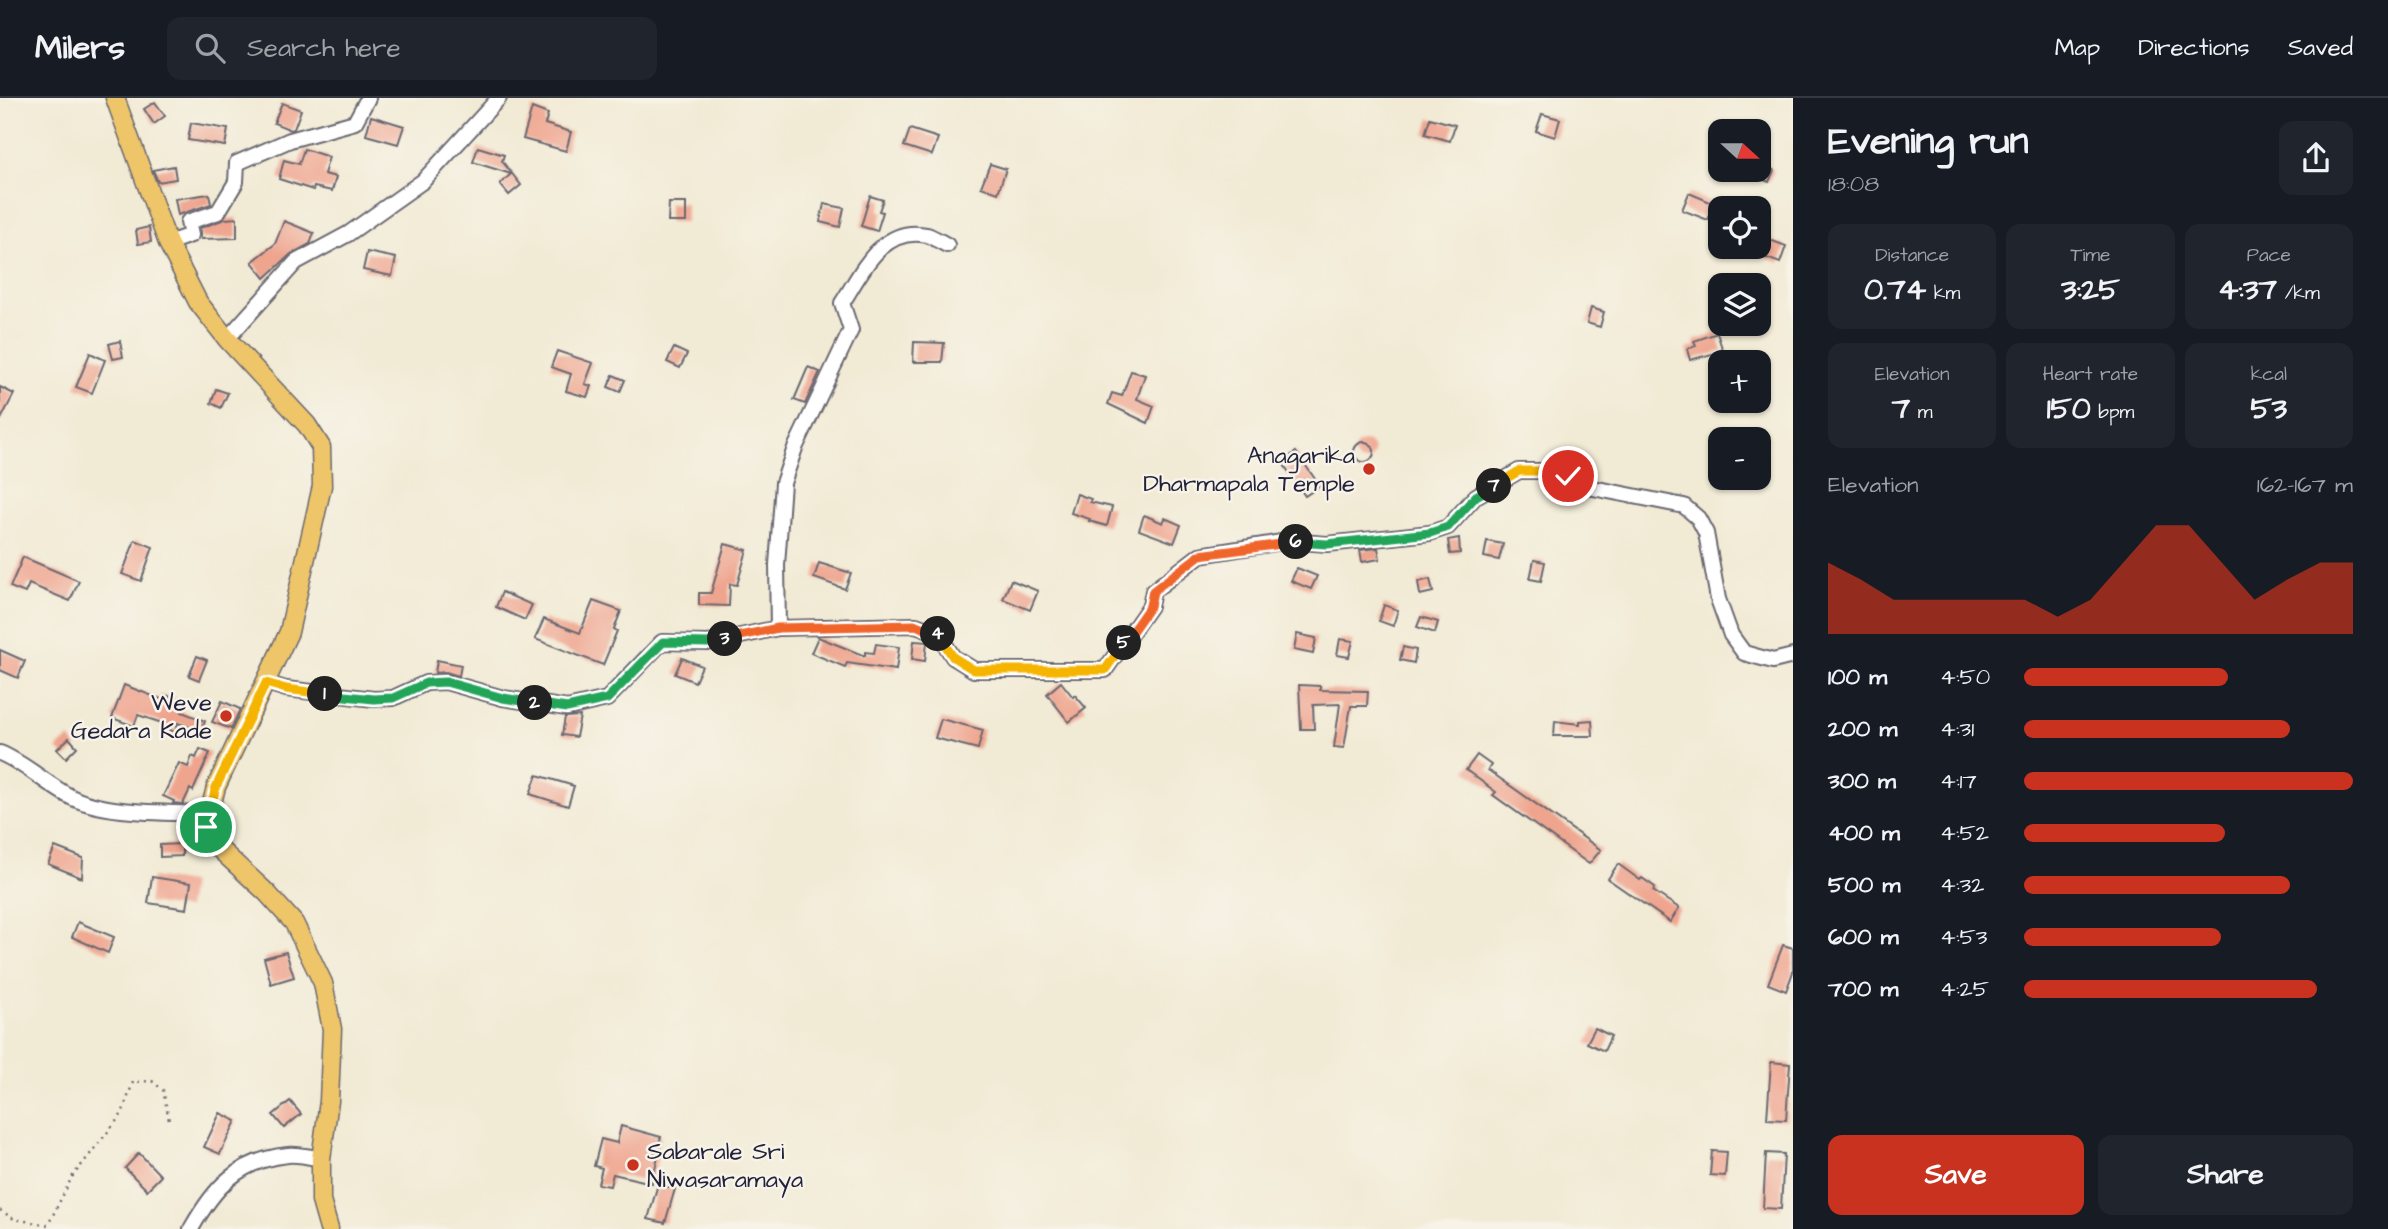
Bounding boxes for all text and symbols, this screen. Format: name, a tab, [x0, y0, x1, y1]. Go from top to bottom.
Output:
search box	[167, 17, 657, 80]
text: Milers	[35, 25, 125, 71]
icon: search	[191, 29, 229, 67]
text: Search here	[247, 30, 401, 66]
text: Map	[2055, 31, 2100, 65]
text: Directions	[2138, 31, 2250, 65]
text: Saved	[2288, 31, 2353, 65]
text: Evening run	[1828, 116, 2029, 168]
north arrow	[1708, 119, 1771, 182]
map controls	[1708, 119, 1771, 490]
button: share	[2279, 121, 2353, 195]
text: 18:08	[1828, 168, 1879, 200]
button: locate	[1708, 196, 1771, 259]
text: Distance	[1875, 242, 1949, 269]
text: Time	[2071, 242, 2110, 269]
text: Pace	[2247, 242, 2291, 269]
text: 0.74	[1864, 269, 1926, 311]
text: 3:25	[2061, 269, 2120, 311]
text: 4:37	[2218, 269, 2277, 311]
button: layers	[1708, 273, 1771, 336]
text: km	[1926, 280, 1960, 307]
text: /km	[2277, 280, 2320, 307]
button: +	[1708, 350, 1771, 413]
text: Elevation	[1875, 361, 1950, 388]
text: Heart rate	[2043, 361, 2138, 388]
text: kcal	[2251, 361, 2287, 388]
text: 7	[1892, 388, 1910, 430]
text: 150	[2047, 388, 2091, 430]
text: 53	[2251, 388, 2287, 430]
text: m	[1910, 399, 1933, 426]
text: bpm	[2091, 399, 2134, 426]
button: −	[1708, 427, 1771, 490]
place label: Anagarika Dharmapala Temple	[1143, 439, 1355, 501]
pin	[1538, 446, 1598, 506]
icon: check	[1549, 457, 1587, 495]
marker: Anagarika Dharmapala Temple	[1361, 461, 1377, 477]
pin: 7	[1476, 468, 1512, 504]
text: Elevation	[1828, 469, 1919, 501]
text: 162–167 m	[2257, 469, 2353, 501]
text: 7	[1488, 472, 1499, 499]
pin: 6	[1278, 524, 1314, 560]
text: 6	[1290, 528, 1301, 555]
pin: 4	[920, 616, 956, 652]
text: 4	[931, 620, 944, 647]
pin: 3	[708, 622, 742, 656]
text: 3	[720, 625, 729, 652]
pin: 5	[1106, 626, 1142, 660]
text: 5	[1117, 629, 1130, 656]
text: 100 m	[1828, 661, 1887, 693]
text: 4:50	[1940, 661, 1990, 693]
pin: 1	[308, 676, 342, 712]
text: 1	[323, 680, 326, 707]
place label: Weve Gedara Kade	[71, 686, 212, 748]
pin: 2	[518, 686, 552, 720]
text: 2	[529, 689, 540, 716]
marker: Weve Gedara Kade	[218, 708, 234, 724]
text: 200 m	[1828, 713, 1897, 745]
text: 4:31	[1940, 713, 1974, 745]
text: 300 m	[1828, 765, 1896, 797]
text: 4:17	[1940, 765, 1977, 797]
pin	[176, 797, 236, 857]
icon: arrive	[187, 808, 225, 846]
text: 400 m	[1828, 817, 1900, 849]
text: 4:52	[1940, 817, 1989, 849]
text: 500 m	[1828, 869, 1900, 901]
text: 4:32	[1940, 869, 1984, 901]
text: 600 m	[1828, 921, 1899, 953]
text: 4:53	[1940, 921, 1987, 953]
text: 700 m	[1828, 973, 1898, 1005]
text: 4:25	[1940, 973, 1989, 1005]
place label: Sabarale Sri Niwasaramaya	[647, 1135, 803, 1198]
button: Save	[1828, 1135, 2084, 1215]
button: Share	[2098, 1135, 2353, 1215]
marker: Sabarale Sri Niwasaramaya	[625, 1157, 641, 1173]

